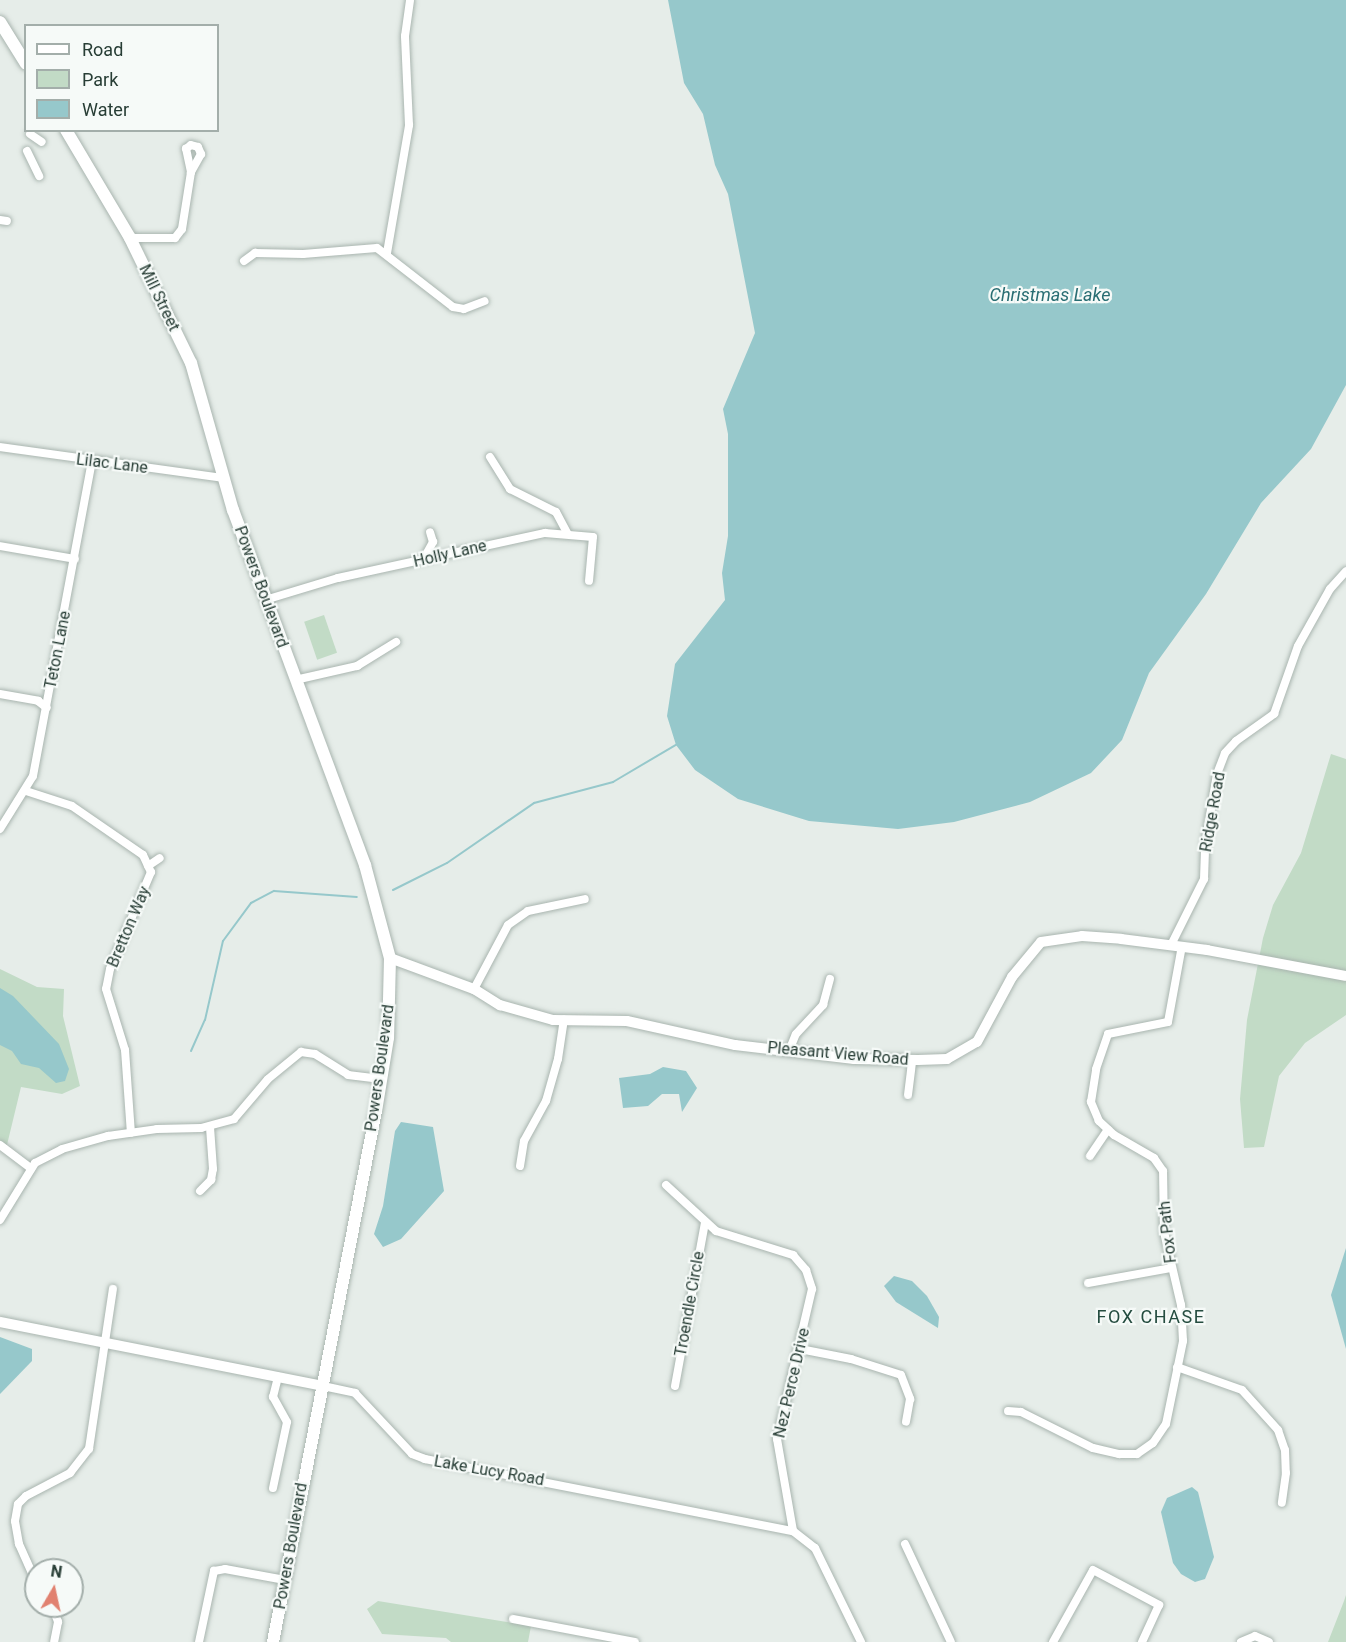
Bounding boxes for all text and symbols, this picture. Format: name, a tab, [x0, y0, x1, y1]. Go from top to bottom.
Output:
legend	[24, 24, 219, 132]
text: Road	[82, 39, 123, 60]
text: Park	[82, 69, 118, 90]
text: Water	[82, 99, 129, 120]
street label: Mill Street	[135, 262, 183, 334]
water label: Christmas Lake	[990, 284, 1110, 306]
street label: Lilac Lane	[75, 450, 149, 478]
street label: Powers Boulevard	[230, 524, 292, 650]
street label: Holly Lane	[412, 536, 488, 572]
street label: Teton Lane	[41, 609, 75, 691]
street label: Ridge Road	[1197, 770, 1229, 854]
street label: Bretton Way	[103, 884, 155, 970]
street label: Powers Boulevard	[362, 1003, 398, 1133]
street label: Pleasant View Road	[767, 1038, 909, 1070]
street label: Fox Path	[1155, 1200, 1181, 1264]
street label: Troendle Circle	[671, 1250, 709, 1358]
district label: FOX CHASE	[1097, 1306, 1205, 1328]
street label: Nez Perce Drive	[770, 1326, 814, 1440]
street label: Lake Lucy Road	[432, 1452, 546, 1490]
street label: Powers Boulevard	[270, 1481, 312, 1611]
north arrow	[24, 1558, 84, 1618]
text: N	[50, 1561, 64, 1582]

